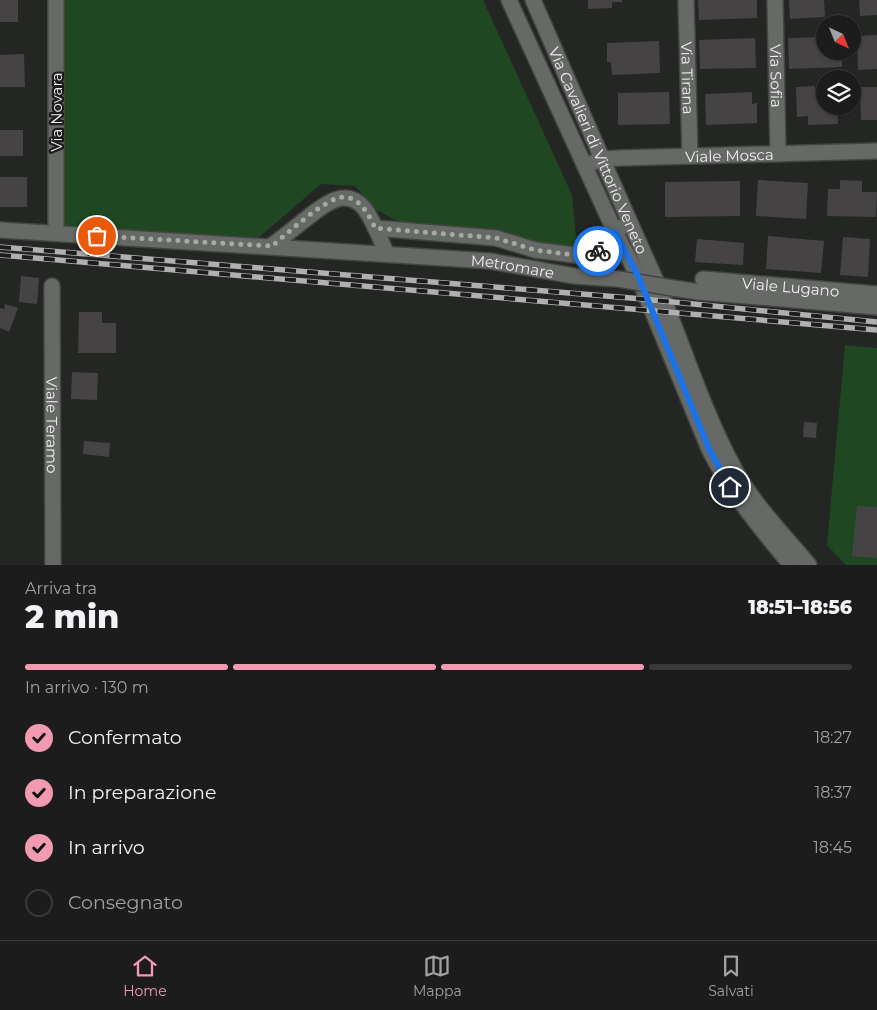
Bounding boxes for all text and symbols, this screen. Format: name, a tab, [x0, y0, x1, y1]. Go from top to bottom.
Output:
north arrow	[816, 15, 861, 60]
map controls	[816, 15, 861, 115]
street label: Via Tirana	[678, 41, 698, 115]
street label: Via Cavalieri di Vittorio Veneto	[545, 44, 652, 257]
street label: Via Sofia	[766, 44, 787, 108]
button: layers	[816, 70, 861, 115]
street label: Via Novara	[47, 72, 66, 152]
street label: Viale Mosca	[685, 144, 774, 166]
pin	[76, 215, 118, 257]
icon: bag	[83, 222, 111, 250]
courier	[573, 226, 623, 276]
icon: bike	[584, 237, 612, 265]
street label: Metromare	[470, 250, 556, 282]
street label: Viale Lugano	[741, 273, 840, 300]
street label: Viale Teramo	[43, 377, 62, 473]
pin	[709, 466, 751, 508]
icon: home	[716, 473, 744, 501]
text: Arriva tra	[25, 579, 97, 598]
text: 18:51–18:56	[748, 596, 852, 619]
text: 2 min	[25, 597, 119, 636]
text: In arrivo · 130 m	[25, 678, 149, 697]
icon: check	[25, 724, 53, 752]
text: Confermato	[68, 726, 182, 749]
text: 18:27	[814, 728, 852, 747]
icon: check	[25, 779, 53, 807]
text: In preparazione	[68, 781, 216, 804]
text: 18:37	[814, 783, 852, 802]
icon: check	[25, 834, 53, 862]
text: In arrivo	[68, 836, 145, 859]
text: 18:45	[813, 838, 852, 857]
text: Consegnato	[68, 891, 183, 914]
tab: Home	[123, 952, 167, 1000]
tab: Mappa	[413, 952, 462, 1000]
tab: Salvati	[708, 952, 754, 1000]

